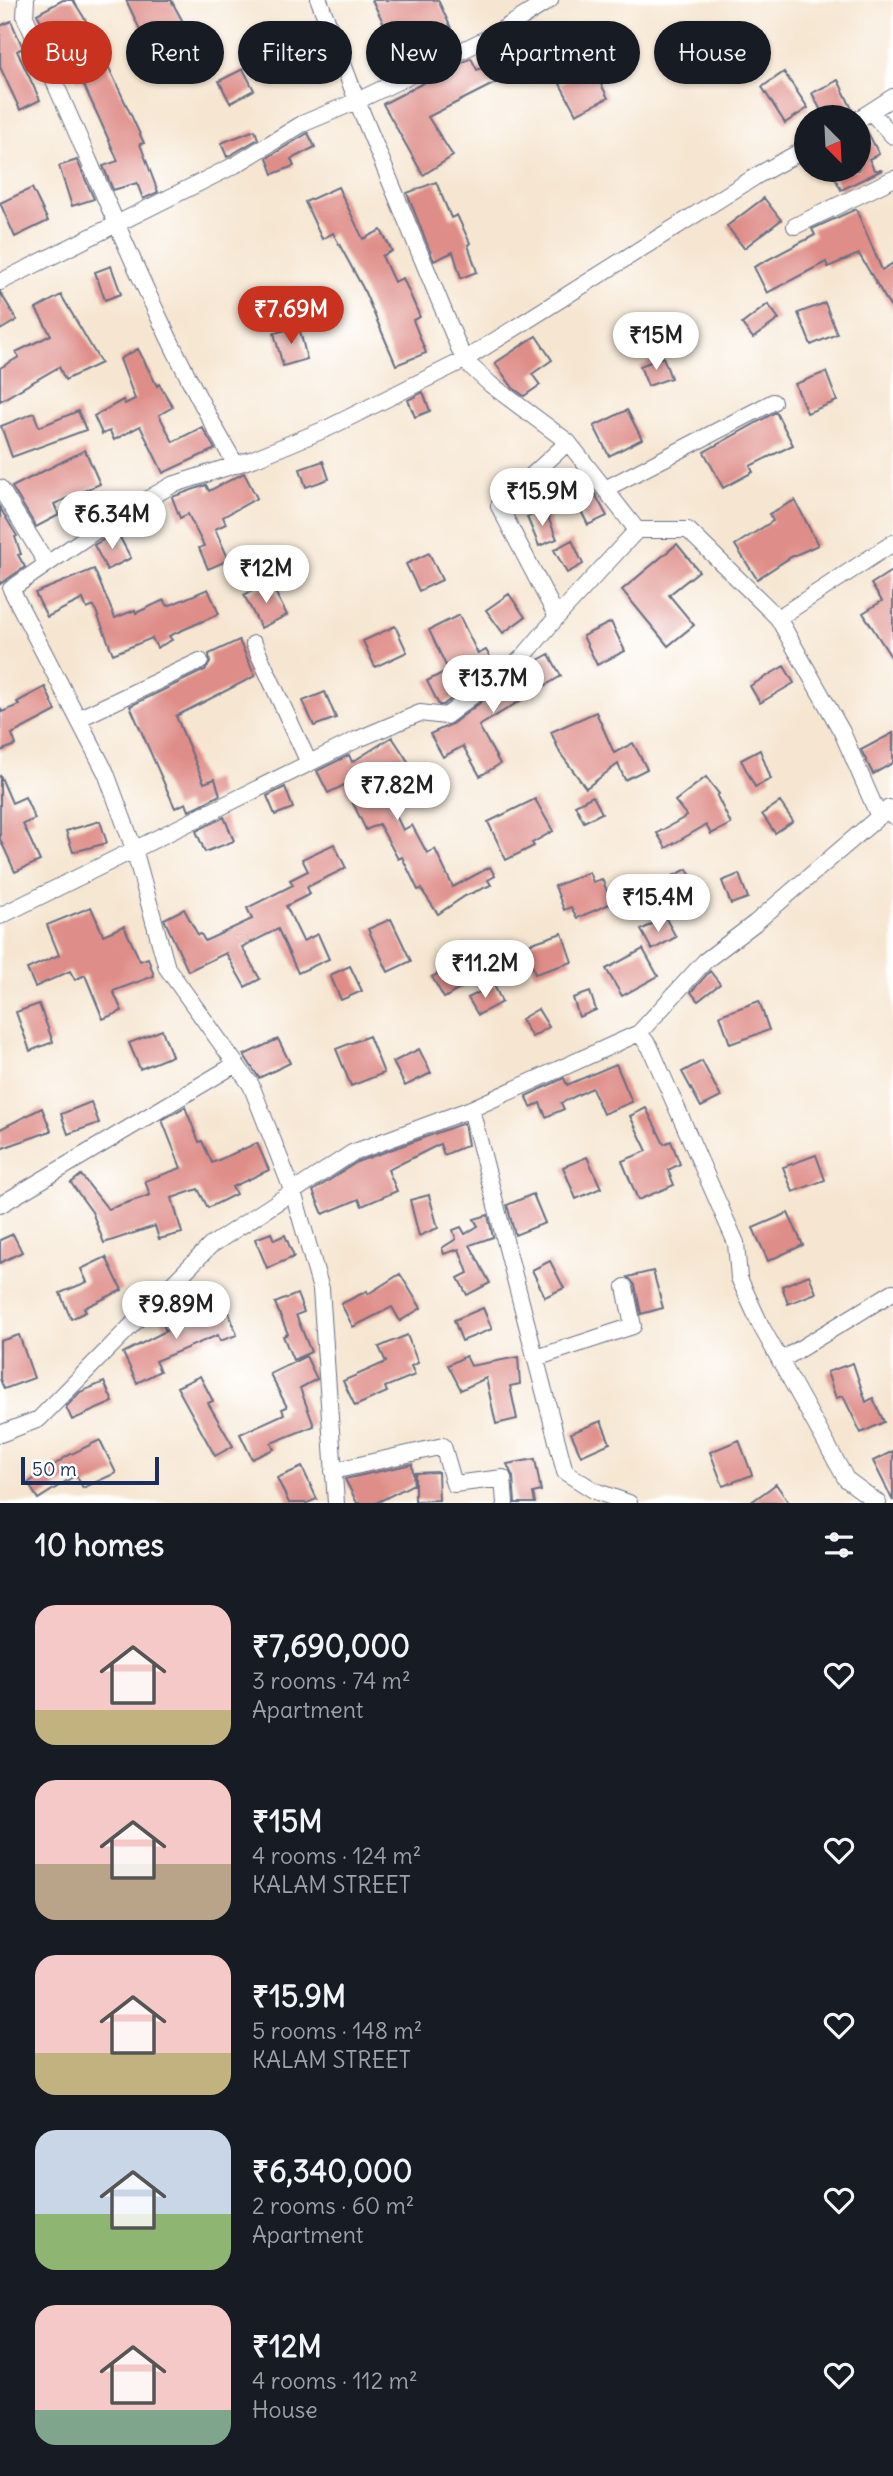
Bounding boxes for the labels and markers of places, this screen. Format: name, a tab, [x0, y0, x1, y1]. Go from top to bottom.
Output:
pin: ₹7.69M	[234, 286, 348, 346]
pin: ₹15M	[615, 312, 697, 372]
pin: ₹15.9M	[485, 468, 599, 528]
pin: ₹6.34M	[55, 491, 169, 551]
pin: ₹12M	[225, 546, 307, 605]
pin: ₹13.7M	[436, 656, 550, 715]
pin: ₹7.82M	[340, 762, 454, 822]
pin: ₹15.4M	[601, 874, 715, 934]
pin: ₹11.2M	[428, 940, 542, 1000]
pin: ₹9.89M	[119, 1282, 233, 1341]

